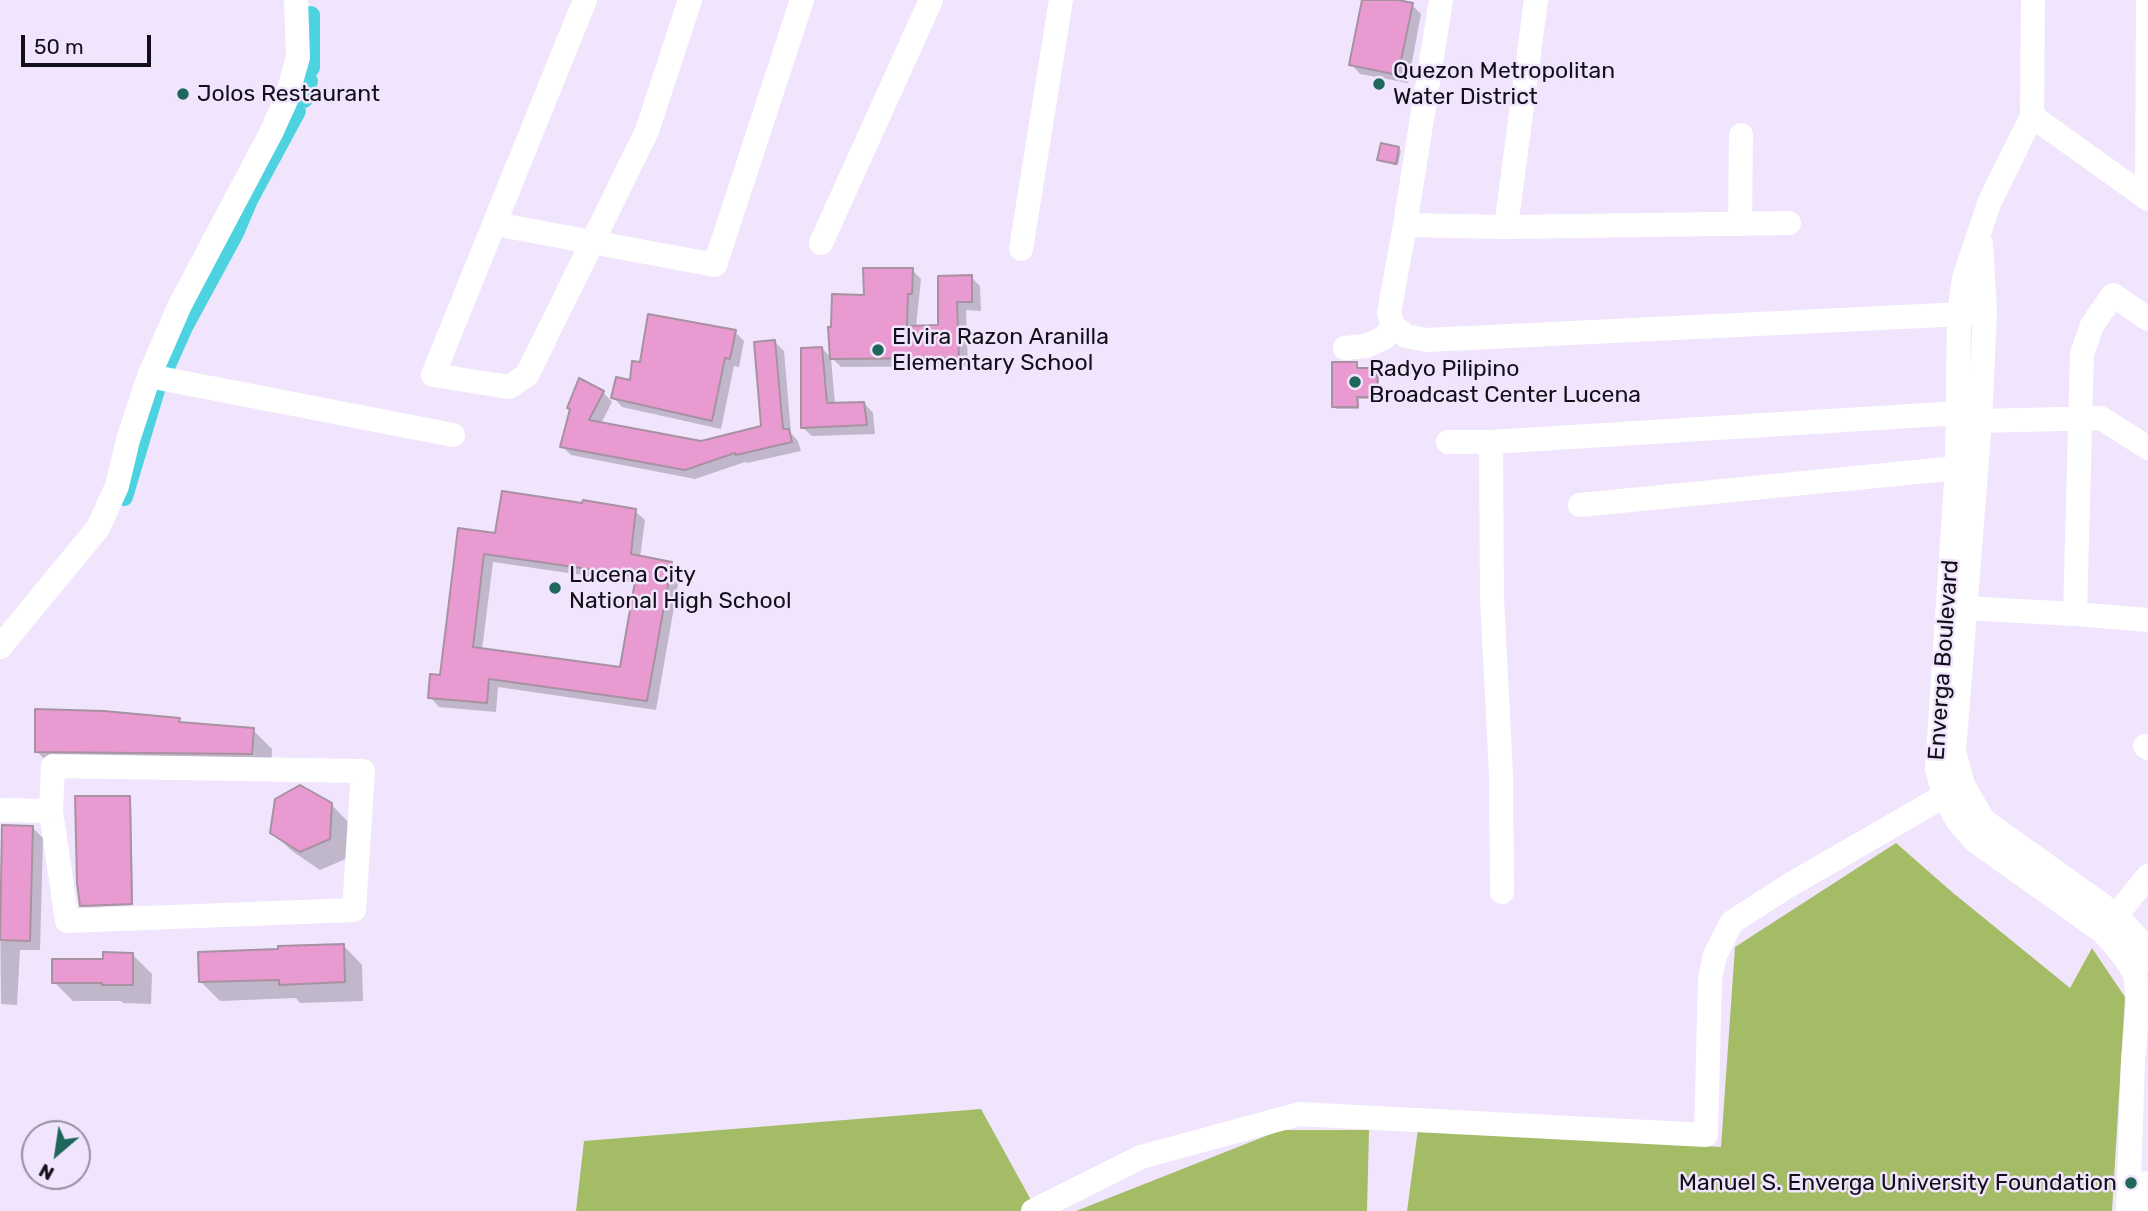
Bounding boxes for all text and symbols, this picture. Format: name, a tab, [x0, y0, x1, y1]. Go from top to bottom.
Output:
scale bar	[24, 21, 154, 65]
text: 50 m	[34, 34, 84, 59]
place label: Quezon Metropolitan Water District	[1393, 57, 1615, 111]
marker: Quezon Metropolitan Water District	[1371, 76, 1387, 92]
place label: Jolos Restaurant	[197, 80, 380, 108]
marker: Jolos Restaurant	[175, 86, 191, 102]
place label: Elvira Razon Aranilla Elementary School	[892, 323, 1109, 377]
marker: Elvira Razon Aranilla Elementary School	[870, 342, 886, 358]
place label: Radyo Pilipino Broadcast Center Lucena	[1369, 355, 1641, 409]
marker: Radyo Pilipino Broadcast Center Lucena	[1347, 374, 1363, 390]
street label: Enverga Boulevard	[1923, 559, 1965, 761]
place label: Lucena City National High School	[569, 561, 792, 615]
marker: Lucena City National High School	[547, 580, 563, 596]
north arrow	[21, 1120, 91, 1190]
text: N	[35, 1159, 58, 1185]
place label: Manuel S. Enverga University Foundation	[1679, 1169, 2117, 1197]
marker: Manuel S. Enverga University Foundation	[2123, 1175, 2139, 1191]

